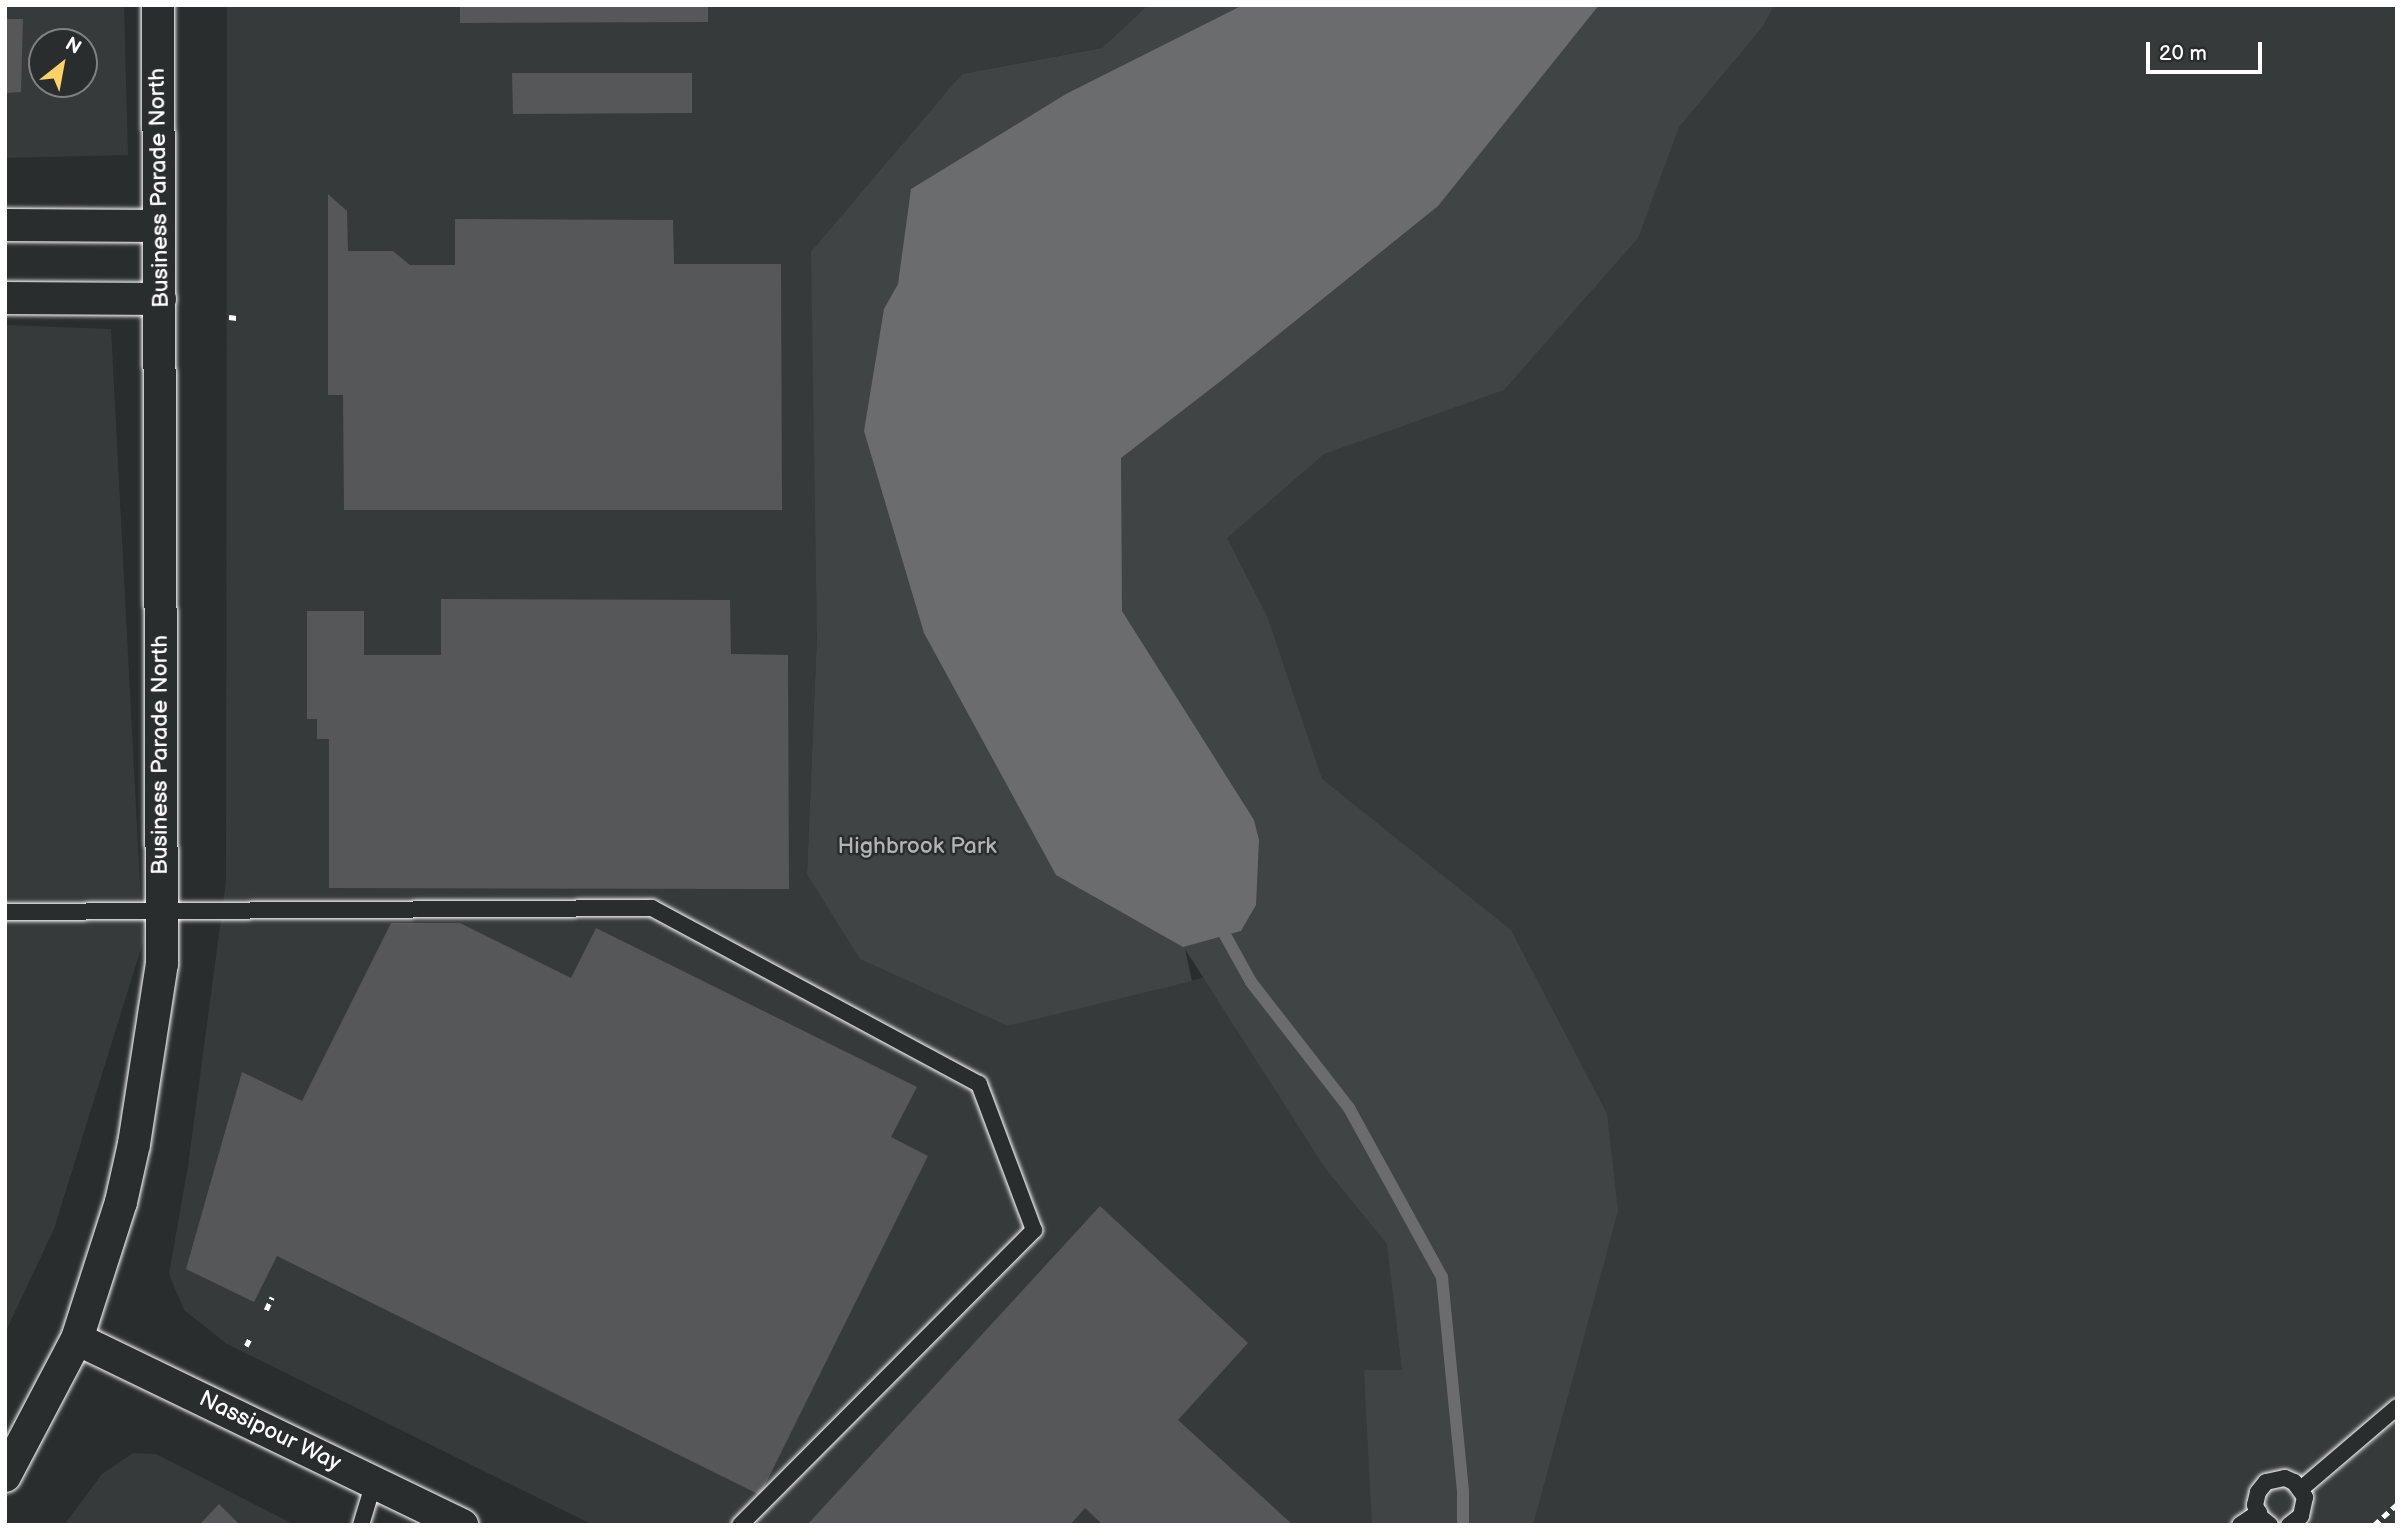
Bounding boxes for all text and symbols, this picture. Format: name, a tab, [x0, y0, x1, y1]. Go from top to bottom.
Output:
north arrow	[28, 28, 98, 98]
scale bar	[2150, 28, 2266, 72]
text: N	[61, 33, 85, 60]
text: 20 m	[2159, 41, 2207, 66]
street label: Business Parade North	[143, 68, 175, 308]
street label: Business Parade North	[146, 635, 174, 875]
park label: Highbrook Park	[838, 832, 996, 860]
street label: Nassipour Way	[194, 1385, 346, 1477]

